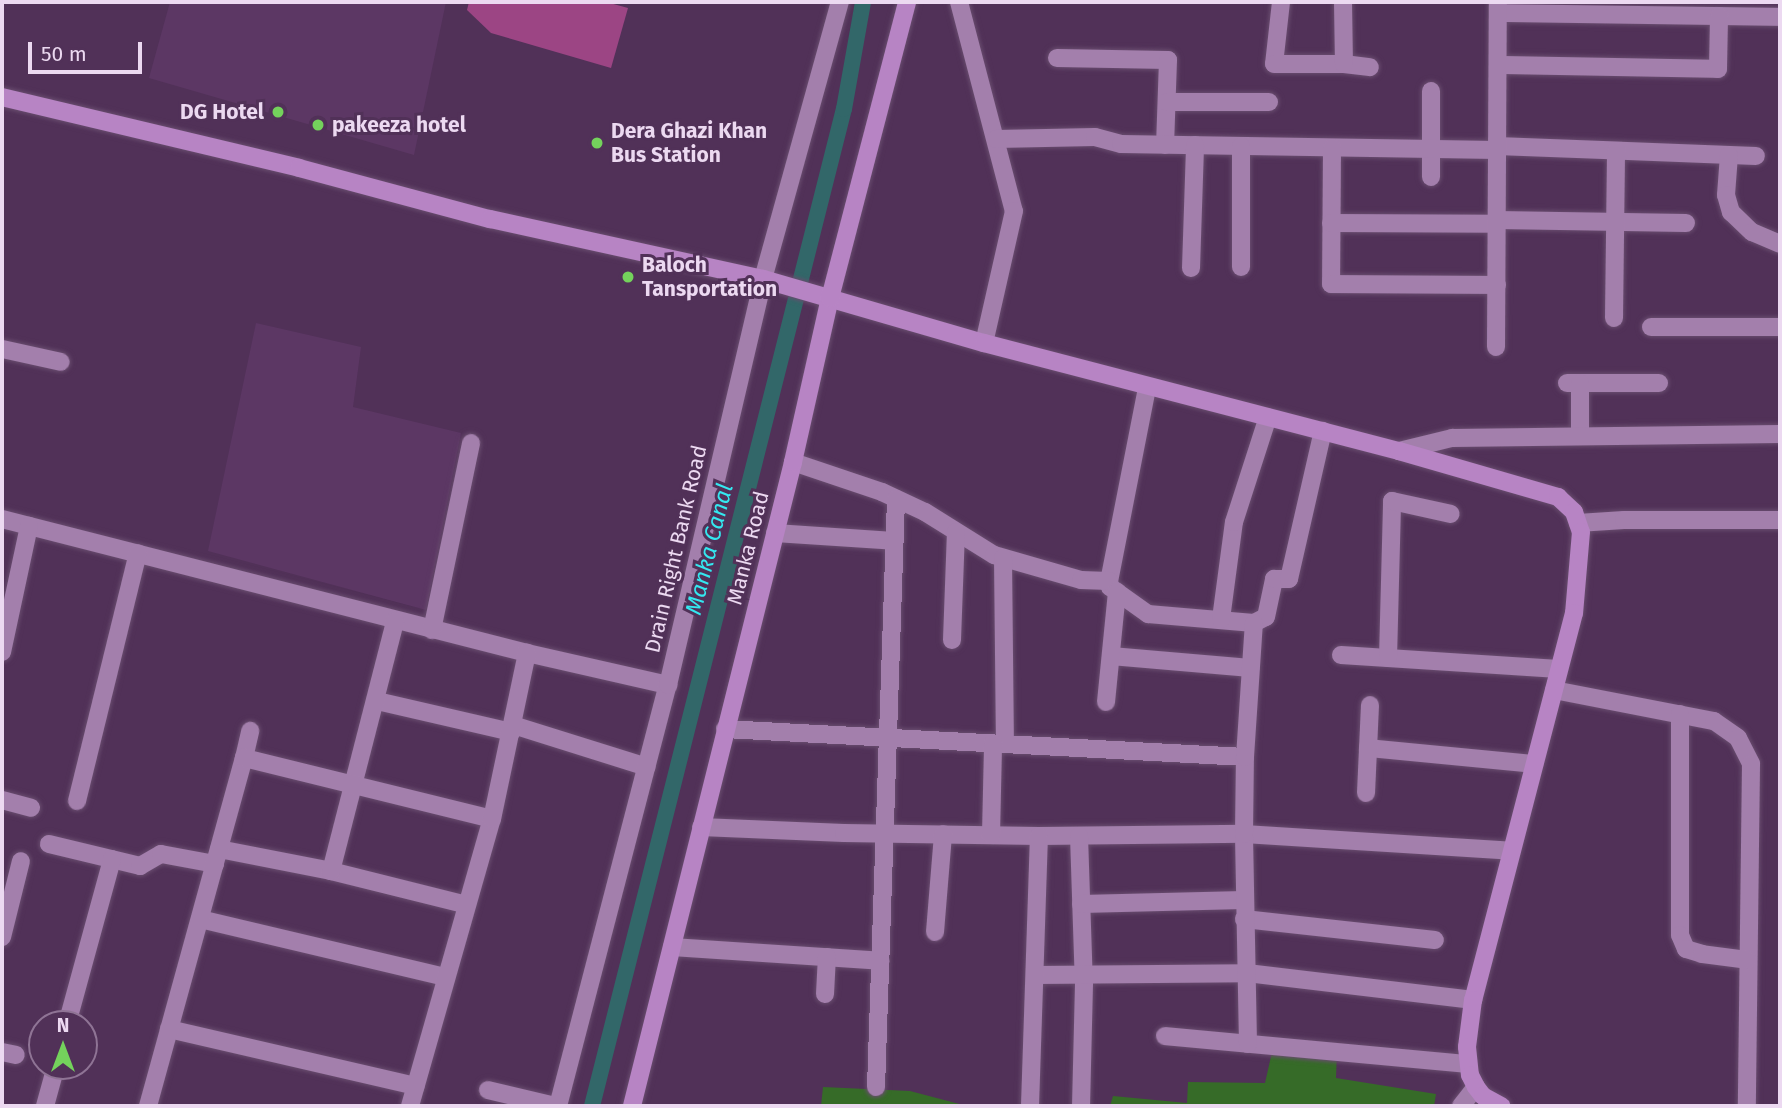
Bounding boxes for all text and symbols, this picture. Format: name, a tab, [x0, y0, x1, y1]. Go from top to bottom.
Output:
scale bar	[32, 28, 145, 72]
text: 50 m	[41, 41, 87, 67]
place label: DG Hotel	[180, 99, 264, 125]
marker: DG Hotel	[270, 104, 286, 120]
place label: pakeeza hotel	[332, 112, 466, 138]
marker: pakeeza hotel	[310, 117, 326, 133]
place label: Dera Ghazi Khan Bus Station	[611, 118, 767, 168]
marker: Dera Ghazi Khan Bus Station	[589, 135, 605, 151]
place label: Baloch Tansportation	[642, 252, 777, 302]
marker: Baloch Tansportation	[620, 269, 636, 285]
street label: Drain Right Bank Road	[640, 443, 712, 655]
water label: Manka Canal	[679, 481, 739, 617]
street label: Manka Road	[722, 489, 774, 607]
north arrow	[28, 1010, 98, 1080]
text: N	[57, 1014, 69, 1037]

